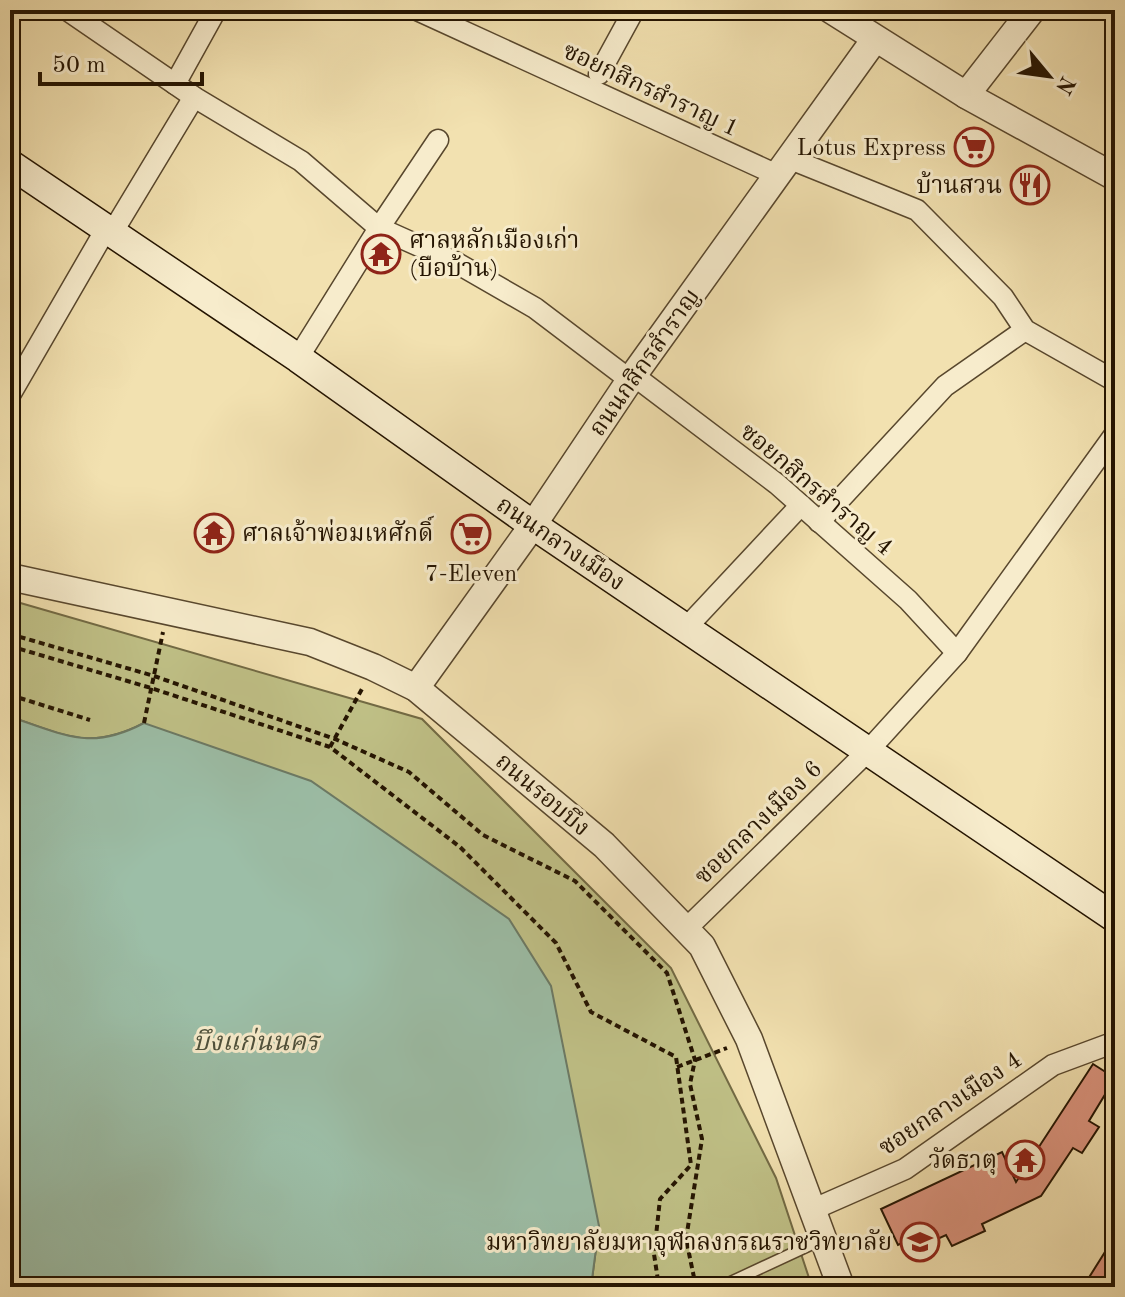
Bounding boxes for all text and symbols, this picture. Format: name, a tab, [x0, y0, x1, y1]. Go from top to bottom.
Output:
scale bar	[40, 36, 202, 86]
north arrow	[1009, 36, 1089, 116]
street label: ซอยกสิกรสำราญ 1	[559, 37, 743, 142]
text: 50 m	[52, 54, 106, 78]
text: N	[1051, 72, 1078, 98]
supermarket icon: Lotus Express	[953, 126, 995, 168]
place label: Lotus Express	[796, 137, 946, 161]
restaurant icon: บ้านสวน	[1009, 164, 1051, 206]
place label: บ้านสวน	[916, 171, 1002, 199]
place label: ศาลหลักเมืองเก่า (บือบ้าน)	[409, 226, 579, 282]
temple icon: ศาลหลักเมืองเก่า (บือบ้าน)	[360, 233, 402, 275]
street label: ถนนกสิกรสำราญ	[584, 283, 705, 441]
street label: ซอยกสิกรสำราญ 4	[735, 418, 898, 561]
street label: ถนนกลางเมือง	[491, 491, 630, 596]
temple icon: ศาลเจ้าพ่อมเหศักดิ์	[193, 512, 235, 554]
supermarket icon: 7-Eleven	[450, 513, 492, 555]
place label: ศาลเจ้าพ่อมเหศักดิ์	[242, 515, 435, 547]
place label: 7-Eleven	[425, 563, 517, 587]
street label: ถนนรอบบึง	[490, 747, 595, 841]
street label: ซอยกลางเมือง 6	[689, 755, 828, 890]
water label: บึงแก่นนคร	[193, 1027, 322, 1056]
street label: ซอยกลางเมือง 4	[874, 1046, 1027, 1161]
temple icon: วัดธาตุ	[1004, 1139, 1046, 1181]
place label: วัดธาตุ	[928, 1147, 997, 1175]
school or university icon: มหาวิทยาลัยมหาจุฬาลงกรณราชวิทยาลัย	[899, 1221, 941, 1263]
place label: มหาวิทยาลัยมหาจุฬาลงกรณราชวิทยาลัย	[486, 1229, 892, 1257]

